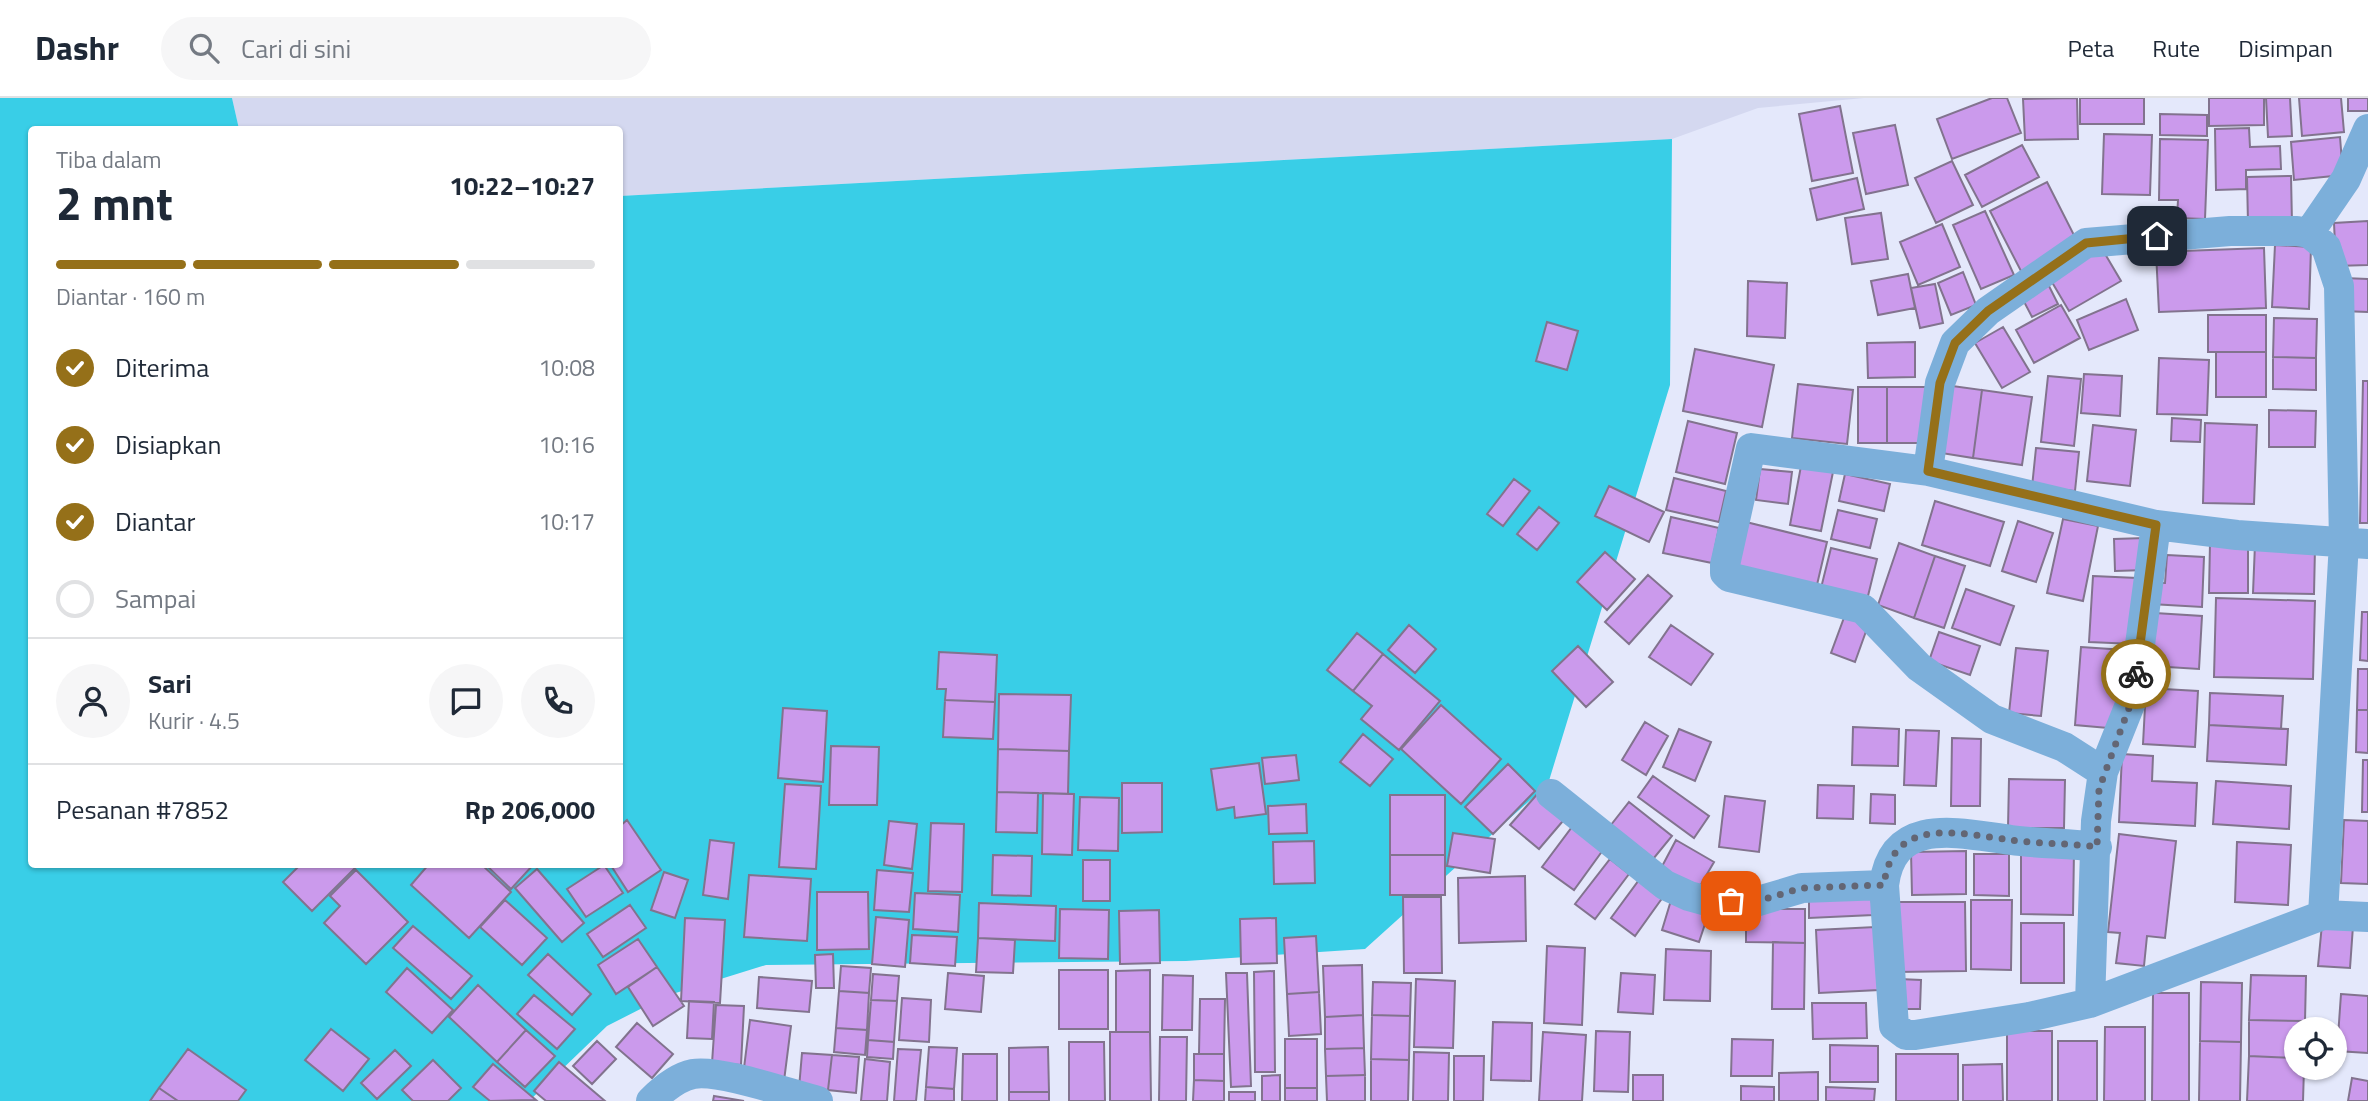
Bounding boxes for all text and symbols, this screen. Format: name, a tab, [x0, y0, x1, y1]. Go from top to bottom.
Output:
search box	[161, 17, 651, 80]
text: Dashr	[35, 23, 119, 73]
icon: search	[185, 29, 223, 67]
text: Cari di sini	[241, 29, 351, 68]
text: Peta	[2068, 30, 2114, 66]
text: Rute	[2152, 30, 2200, 66]
text: Disimpan	[2238, 30, 2333, 66]
text: Tiba dalam	[56, 142, 162, 177]
text: 10:22–10:27	[449, 166, 595, 205]
text: 2 mnt	[56, 168, 173, 238]
pin	[2127, 206, 2187, 266]
icon: home	[2138, 217, 2176, 255]
text: Diantar · 160 m	[56, 279, 205, 314]
text: Diterima	[115, 348, 209, 387]
icon: check	[56, 349, 94, 387]
text: 10:08	[538, 350, 595, 385]
text: Disiapkan	[115, 425, 221, 464]
icon: check	[56, 426, 94, 464]
text: 10:16	[538, 427, 595, 462]
text: Diantar	[115, 502, 196, 541]
icon: check	[56, 503, 94, 541]
text: 10:17	[538, 504, 595, 539]
text: Sampai	[115, 579, 196, 618]
courier	[2101, 639, 2171, 709]
icon: bike	[2117, 655, 2155, 693]
button: person	[56, 664, 130, 738]
text: Sari	[148, 664, 192, 703]
button: chat	[429, 664, 503, 738]
button: phone	[521, 664, 595, 738]
text: Kurir · 4.5	[148, 703, 240, 738]
text: Pesanan #7852	[56, 790, 229, 829]
text: Rp 206,000	[465, 790, 595, 829]
pin	[1701, 871, 1761, 931]
icon: bag	[1712, 882, 1750, 920]
map controls	[2284, 1017, 2347, 1080]
button: locate	[2284, 1017, 2347, 1080]

